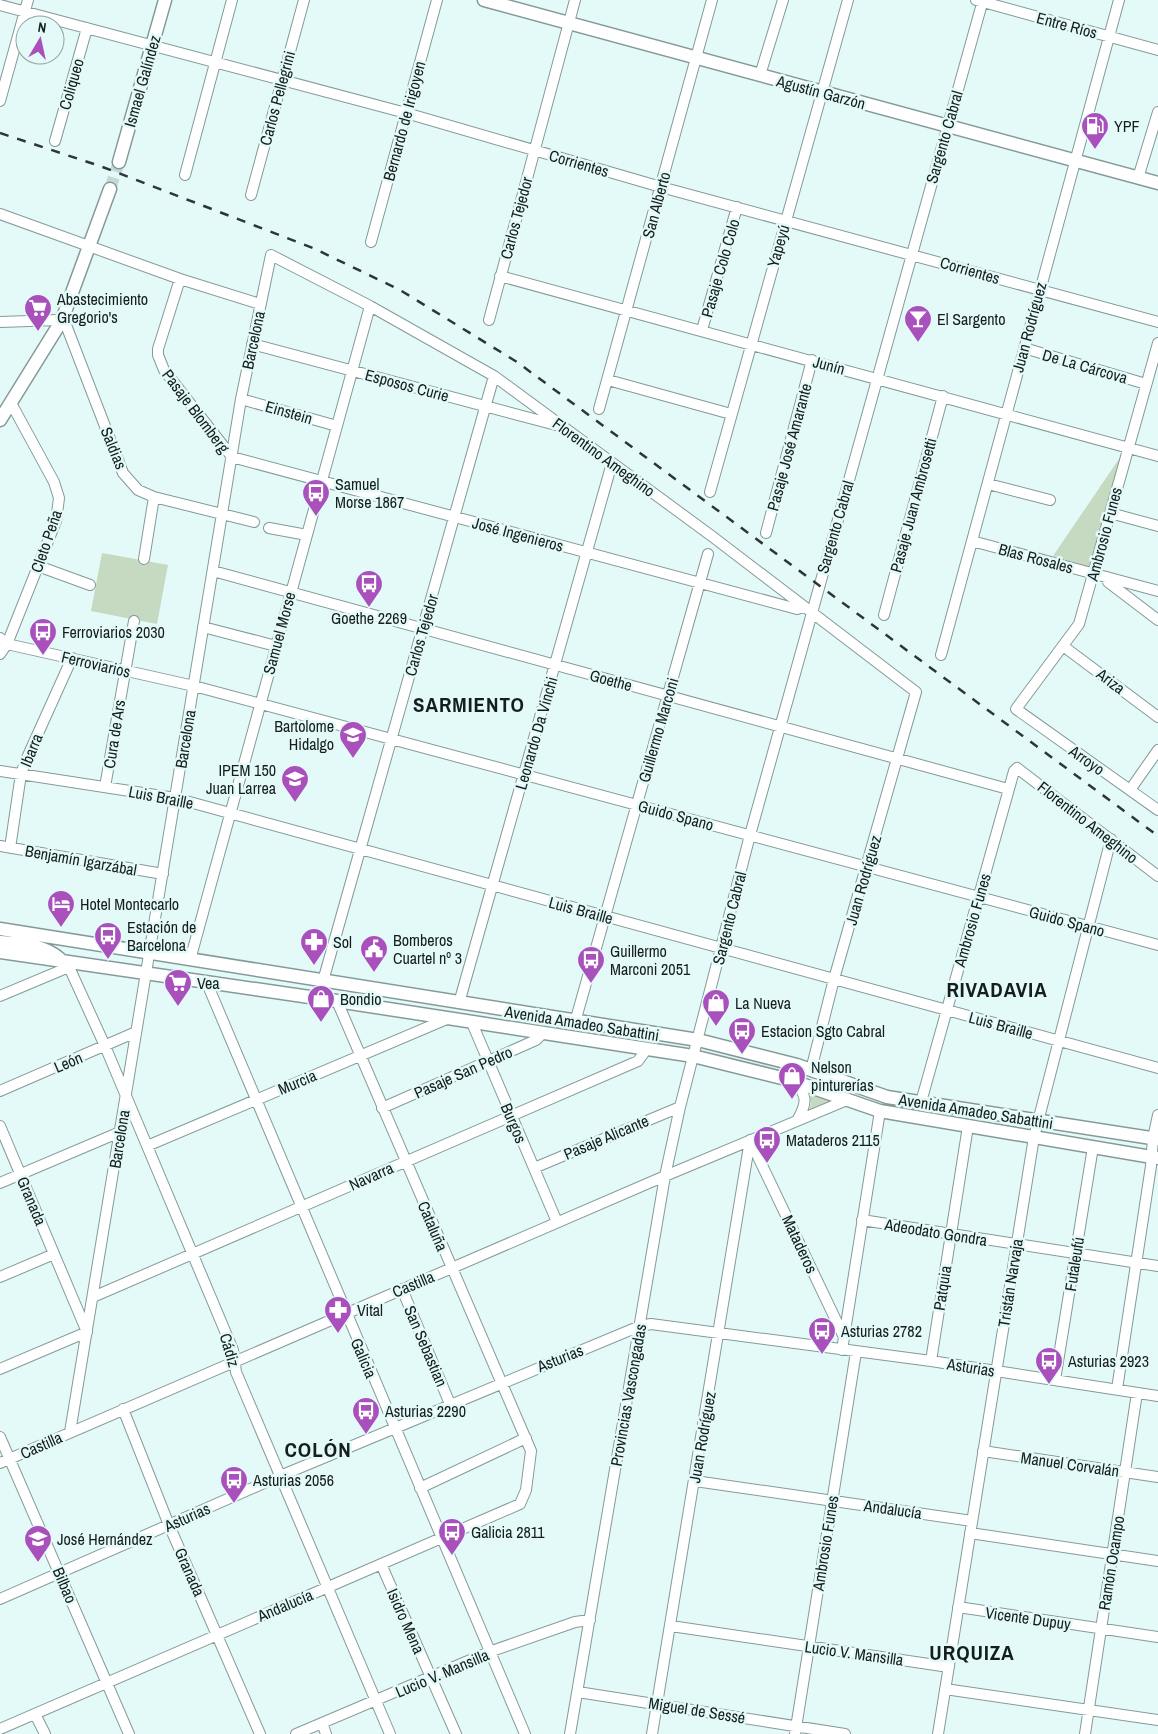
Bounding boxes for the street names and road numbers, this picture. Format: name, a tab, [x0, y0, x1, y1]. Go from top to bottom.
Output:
street label: Entre Ríos	[1034, 6, 1100, 44]
street label: Ismael Galíndez	[118, 32, 166, 130]
street label: Carlos Pellegrini	[254, 48, 300, 148]
street label: Coliqueo	[53, 56, 89, 112]
street label: Bernardo de Irigoyen	[377, 59, 431, 183]
street label: Agustín Garzón	[773, 69, 868, 114]
street label: Sargento Cabral	[920, 88, 968, 186]
street label: Corrientes	[547, 144, 611, 182]
street label: San Alberto	[637, 169, 675, 241]
street label: Carlos Tejedor	[494, 174, 538, 262]
street label: Pasaje Colo Colo	[695, 216, 745, 320]
street label: Yapeyú	[761, 222, 795, 270]
street label: Corrientes	[938, 251, 1002, 289]
street label: Juan Rodríguez	[1006, 279, 1052, 375]
street label: Barcelona	[236, 308, 270, 371]
street label: De La Cárcova	[1040, 343, 1131, 389]
street label: Junín	[811, 350, 847, 380]
street label: Esposos Curie	[363, 363, 451, 407]
street label: Pasaje Blomberg	[157, 364, 235, 458]
street label: Pasaje José Amarante	[761, 381, 817, 513]
street label: Einstein	[263, 395, 315, 429]
street label: Florentino Ameghino	[548, 412, 660, 502]
street label: Saldias	[96, 424, 132, 472]
street label: Pasaje Juan Ambrosetti	[884, 435, 942, 575]
street label: Sargento Cabral	[811, 478, 859, 576]
street label: Ambrosio Funes	[1081, 485, 1127, 584]
street label: Cleto Peña	[25, 506, 67, 575]
street label: José Ingenieros	[470, 511, 566, 557]
street label: Blas Rosales	[996, 537, 1076, 579]
street label: Samuel Morse	[257, 589, 301, 677]
street label: Carlos Tejedor	[399, 591, 443, 679]
street label: Ferroviarios	[59, 645, 133, 683]
street label: Ariza	[1091, 662, 1130, 699]
street label: Goethe	[587, 664, 635, 696]
street label: Leonardo Da Vinchi	[509, 674, 563, 792]
street label: Guillermo Marconi	[633, 675, 683, 785]
street label: Cura de Ars	[98, 698, 130, 770]
street label: Barcelona	[170, 707, 201, 770]
street label: Ibarra	[14, 729, 48, 770]
street label: Arroyo	[1064, 739, 1109, 780]
street label: Florentino Ameghino	[1033, 776, 1143, 868]
street label: Luis Braille	[127, 780, 195, 814]
street label: Guido Spano	[636, 794, 716, 836]
street label: Juan Rodríguez	[840, 832, 886, 928]
street label: Benjamín Igarzábal	[23, 839, 139, 881]
street label: Sargento Cabral	[707, 869, 751, 967]
street label: Ambrosio Funes	[948, 871, 996, 970]
street label: Luis Braille	[546, 891, 616, 929]
street label: Guido Spano	[1027, 900, 1107, 942]
street label: Avenida Amadeo Sabattini	[502, 1000, 661, 1046]
street label: Luis Braille	[966, 1006, 1036, 1044]
street label: Pasaje San Pedro	[410, 1040, 516, 1104]
street label: León	[50, 1046, 86, 1078]
street label: Murcia	[274, 1064, 320, 1100]
street label: Avenida Amadeo Sabattini	[896, 1088, 1055, 1134]
street label: Burgos	[496, 1100, 532, 1146]
street label: Barcelona	[104, 1107, 135, 1170]
street label: Pasaje Alicante	[560, 1109, 652, 1165]
street label: Navarra	[345, 1156, 397, 1196]
street label: Granada	[12, 1173, 52, 1229]
street label: Cataluña	[413, 1198, 454, 1255]
street label: Mataderos	[777, 1211, 823, 1277]
street label: Adeodato Gondra	[882, 1213, 990, 1251]
street label: Futaleufú	[1059, 1235, 1089, 1293]
street label: Tristán Narvaja	[992, 1237, 1028, 1329]
street label: Patquia	[928, 1263, 957, 1312]
street label: Castilla	[389, 1265, 438, 1303]
street label: San Sebastian	[399, 1302, 453, 1390]
street label: Provincias Vascongadas	[605, 1322, 651, 1468]
street label: Cádiz	[215, 1330, 245, 1370]
street label: Galicia	[346, 1335, 383, 1382]
street label: Asturias	[533, 1339, 586, 1378]
street label: Asturias	[945, 1352, 996, 1382]
street label: Juan Rodríguez	[683, 1389, 721, 1485]
street label: Castilla	[17, 1426, 66, 1464]
street label: Manuel Corvalán	[1019, 1446, 1121, 1482]
street label: Ambrosio Funes	[806, 1494, 843, 1593]
street label: Andalucía	[862, 1494, 924, 1524]
street label: Asturias	[160, 1497, 213, 1537]
street label: Ramón Ocampo	[1093, 1514, 1129, 1612]
street label: Granada	[170, 1544, 211, 1600]
street label: Bilbao	[48, 1564, 82, 1606]
street label: Andalucía	[253, 1583, 317, 1627]
street label: Isidro Mena	[382, 1585, 430, 1658]
street label: Vicente Dupuy	[984, 1601, 1072, 1635]
street label: Lucio V. Mansilla	[803, 1635, 905, 1671]
street label: Lucio V. Mansilla	[392, 1643, 493, 1703]
street label: Miguel de Sessé	[647, 1691, 747, 1729]

